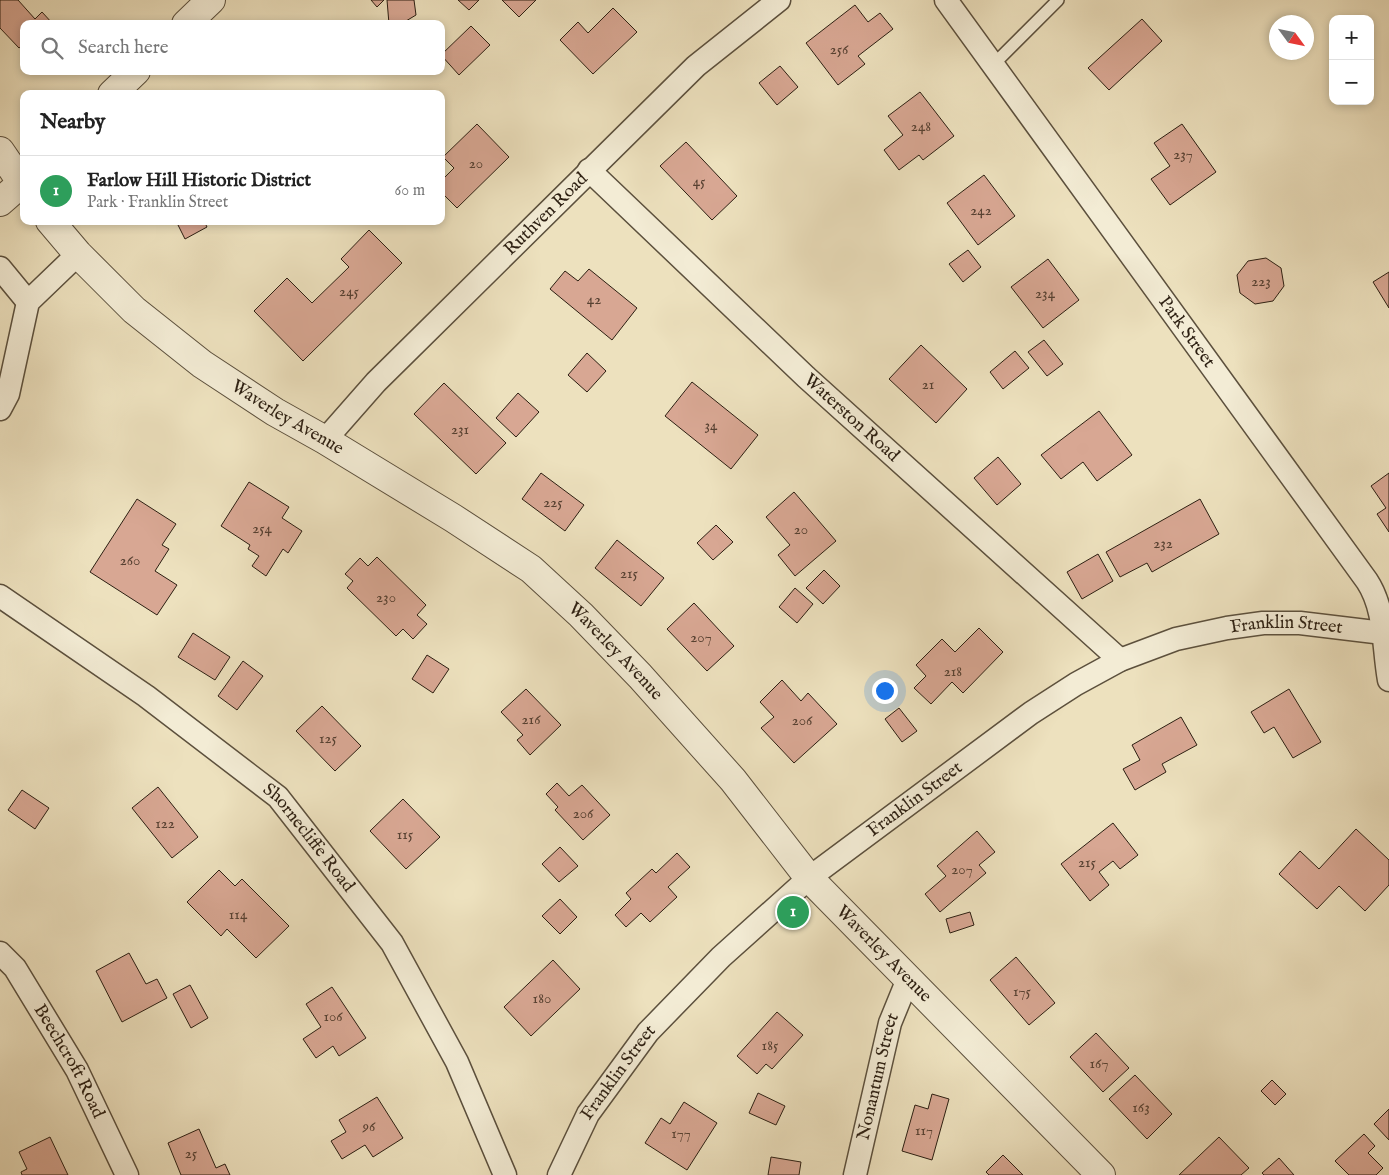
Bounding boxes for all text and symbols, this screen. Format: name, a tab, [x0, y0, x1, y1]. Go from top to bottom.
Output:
north arrow	[1269, 15, 1314, 60]
map controls	[1329, 15, 1374, 105]
button: +	[1329, 15, 1374, 60]
search box	[20, 20, 445, 75]
icon: search	[38, 34, 66, 62]
text: Search here	[78, 36, 169, 60]
house number: 256	[830, 40, 849, 59]
button: −	[1329, 60, 1374, 105]
text: Nearby	[40, 109, 105, 136]
house number: 248	[911, 117, 931, 136]
house number: 237	[1173, 145, 1193, 164]
house number: 20	[469, 154, 483, 173]
street label: Ruthven Road	[499, 168, 593, 261]
text: Farlow Hill Historic District	[87, 169, 311, 193]
house number: 45	[693, 172, 706, 191]
text: 1	[53, 181, 59, 201]
text: 60 m	[395, 181, 425, 201]
text: Park · Franklin Street	[87, 193, 228, 213]
house number: 242	[970, 201, 992, 220]
house number: 223	[1251, 272, 1271, 291]
house number: 245	[339, 282, 359, 301]
house number: 234	[1035, 284, 1056, 303]
house number: 42	[587, 290, 601, 309]
street label: Park Street	[1153, 292, 1220, 372]
street label: Waterston Road	[799, 369, 904, 467]
street label: Waverley Avenue	[227, 375, 348, 460]
house number: 21	[922, 375, 934, 394]
house number: 34	[705, 416, 718, 435]
house number: 231	[451, 420, 469, 439]
house number: 225	[543, 493, 563, 512]
house number: 254	[252, 519, 273, 538]
house number: 20	[794, 520, 808, 539]
house number: 232	[1153, 534, 1173, 553]
house number: 260	[120, 551, 140, 570]
house number: 215	[620, 564, 639, 583]
house number: 230	[376, 588, 396, 607]
street label: Waverley Avenue	[563, 597, 668, 705]
street label: Franklin Street	[1229, 611, 1344, 640]
house number: 207	[690, 628, 712, 647]
house number: 218	[944, 662, 962, 681]
your location	[872, 678, 898, 704]
house number: 216	[522, 710, 541, 729]
house number: 206	[792, 711, 813, 730]
house number: 125	[319, 729, 338, 748]
street label: Franklin Street	[863, 756, 967, 842]
street label: Shornecliffe Road	[258, 778, 360, 897]
house number: 206	[573, 804, 594, 823]
house number: 122	[155, 814, 175, 833]
house number: 115	[397, 825, 414, 844]
house number: 215	[1078, 853, 1097, 872]
house number: 207	[951, 860, 973, 879]
pin: 1	[777, 893, 809, 931]
street label: Waverley Avenue	[831, 901, 937, 1007]
house number: 114	[229, 905, 248, 924]
house number: 175	[1013, 982, 1032, 1001]
house number: 180	[533, 989, 551, 1008]
street label: Beechcroft Road	[28, 1000, 110, 1122]
house number: 106	[323, 1007, 343, 1026]
street label: Nonantum Street	[852, 1009, 904, 1142]
street label: Franklin Street	[576, 1019, 661, 1125]
house number: 185	[762, 1036, 779, 1055]
house number: 167	[1090, 1054, 1108, 1073]
house number: 163	[1132, 1098, 1150, 1117]
house number: 96	[362, 1117, 376, 1136]
house number: 117	[915, 1121, 933, 1140]
house number: 177	[671, 1124, 691, 1143]
house number: 25	[185, 1144, 198, 1163]

